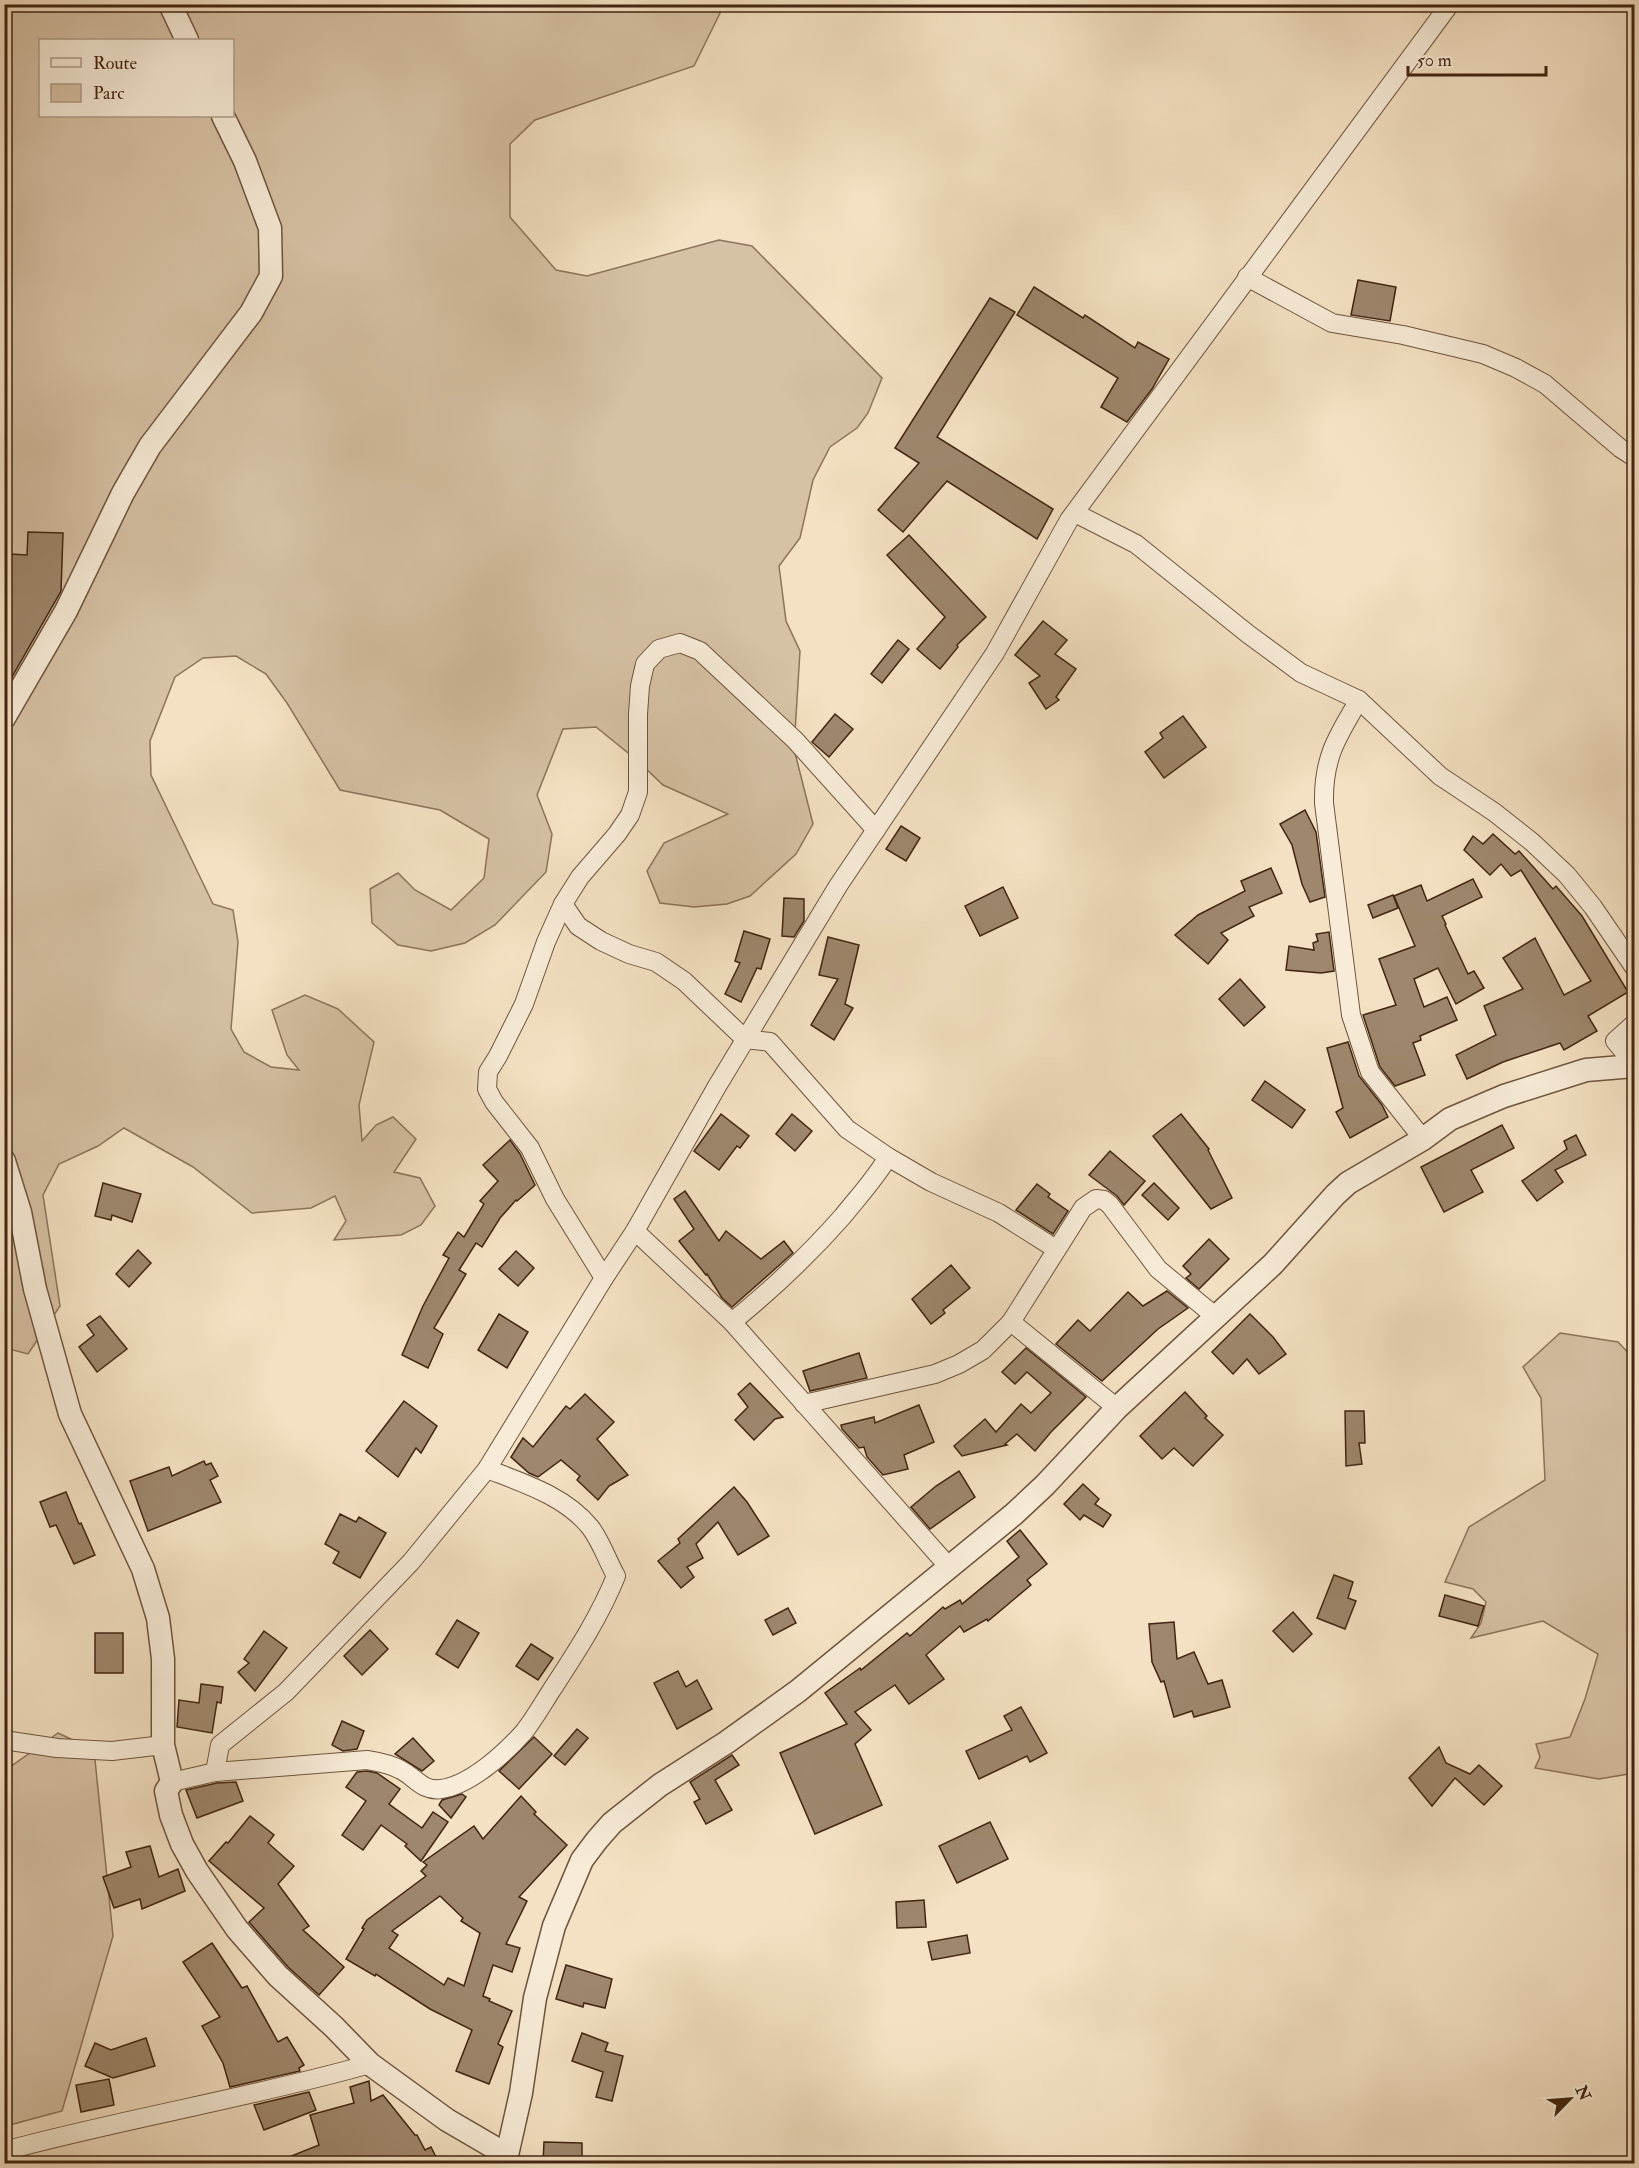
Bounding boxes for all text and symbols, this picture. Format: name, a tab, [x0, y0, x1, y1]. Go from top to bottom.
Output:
legend	[39, 39, 234, 117]
scale bar	[1408, 39, 1546, 77]
text: 50 m	[1417, 49, 1452, 72]
text: Route	[93, 52, 137, 75]
text: Parc	[93, 82, 124, 105]
north arrow	[1540, 2069, 1600, 2129]
text: N	[1570, 2081, 1595, 2104]

